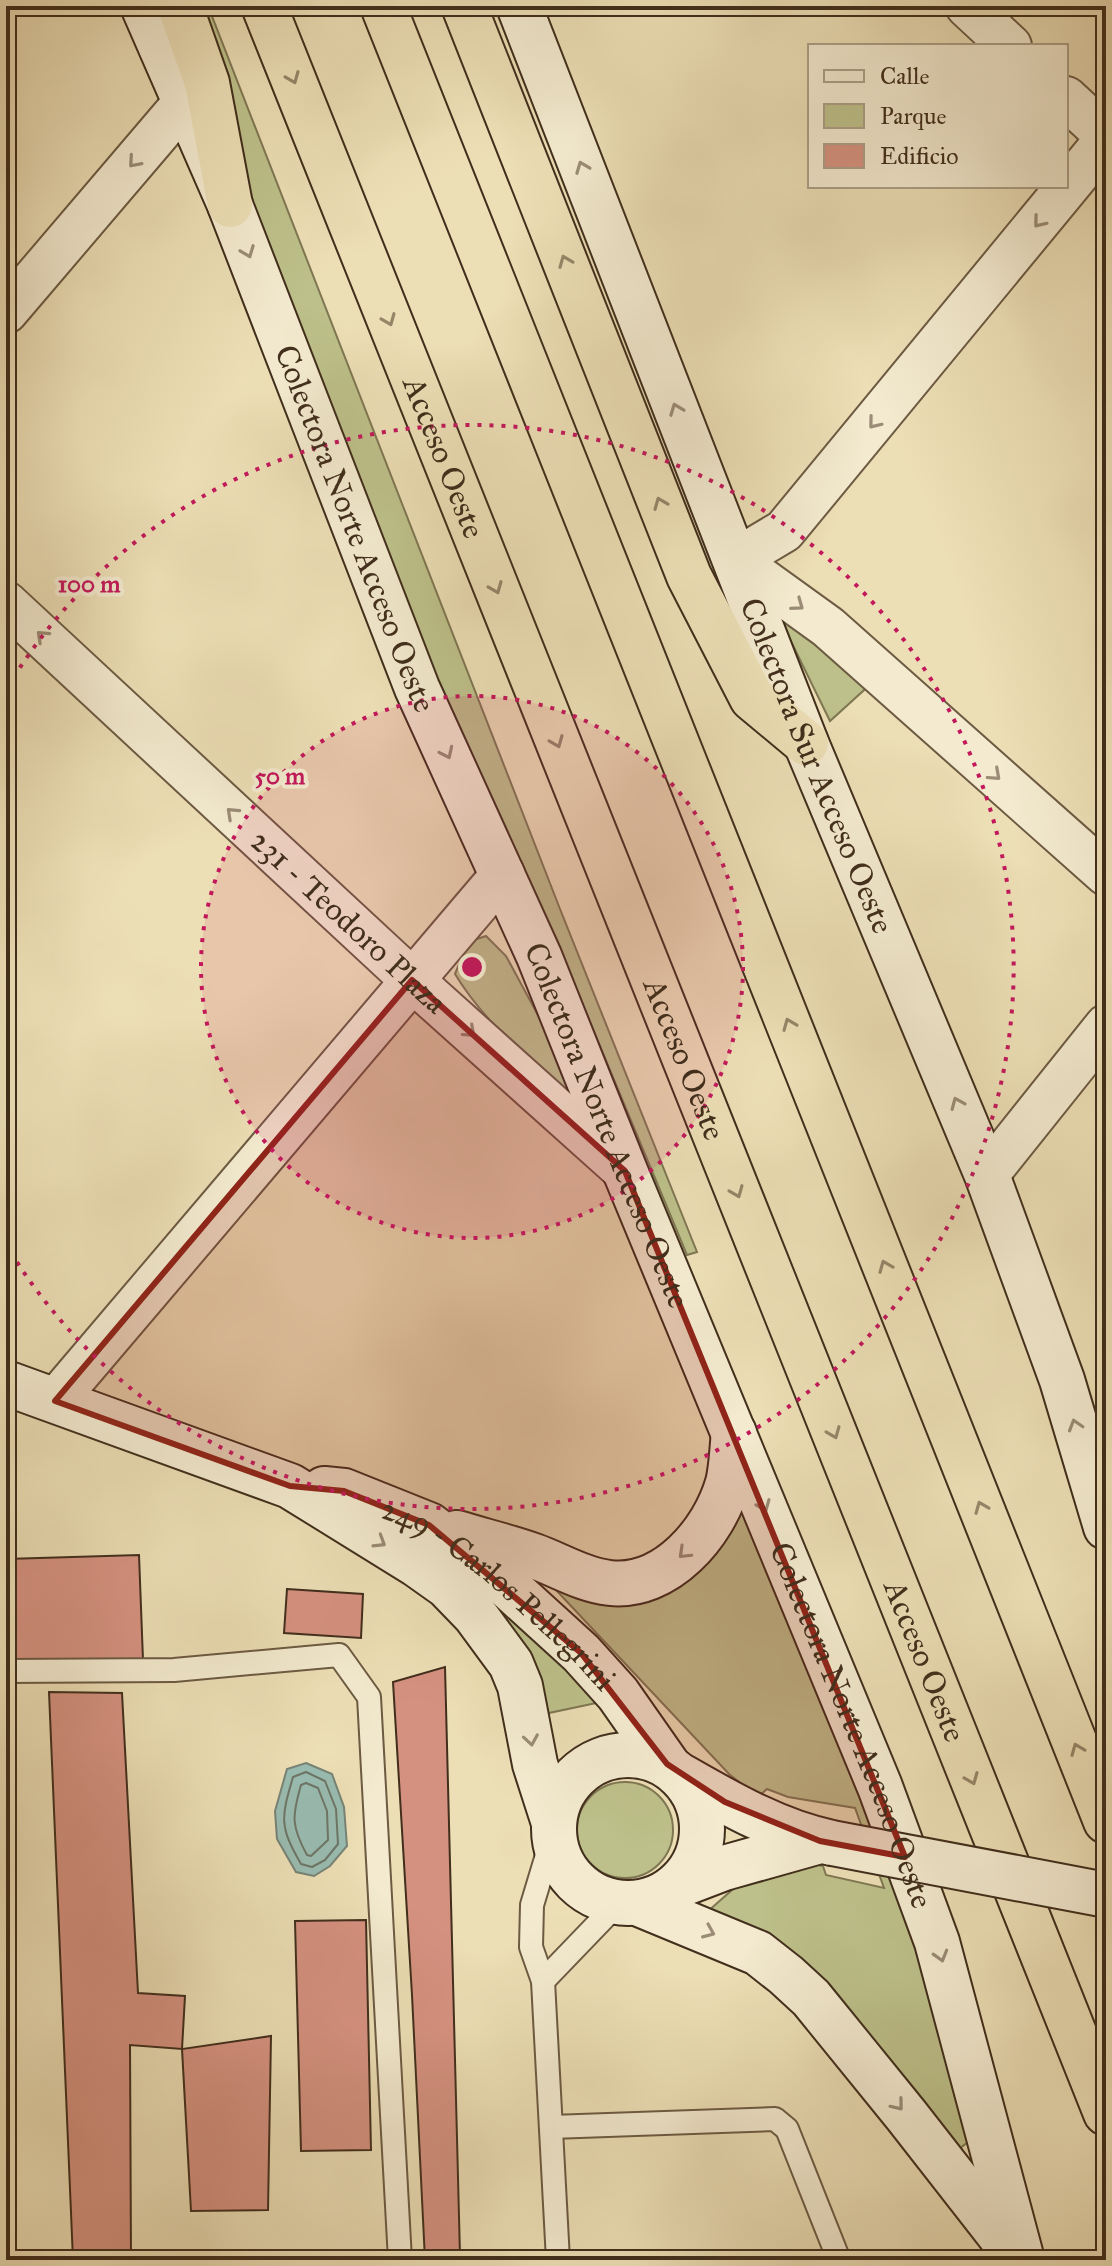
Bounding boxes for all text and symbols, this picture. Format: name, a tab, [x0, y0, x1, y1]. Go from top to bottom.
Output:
legend	[808, 44, 1068, 188]
text: Calle	[880, 61, 929, 91]
one-way arrow	[283, 70, 300, 84]
text: Parque	[880, 101, 947, 131]
text: Edificio	[880, 141, 959, 171]
one-way arrow	[130, 152, 144, 167]
one-way arrow	[575, 160, 592, 174]
one-way arrow	[1034, 213, 1049, 227]
one-way arrow	[238, 244, 255, 258]
one-way arrow	[558, 255, 575, 269]
one-way arrow	[379, 312, 396, 326]
street label: Colectora Norte Acceso Oeste	[267, 339, 445, 718]
street label: Acceso Oeste	[394, 369, 494, 544]
one-way arrow	[669, 403, 686, 417]
one-way arrow	[869, 414, 884, 428]
one-way arrow	[653, 497, 670, 511]
text: 100 m	[58, 569, 121, 599]
one-way arrow	[486, 580, 502, 594]
street label: Colectora Sur Acceso Oeste	[732, 592, 903, 939]
one-way arrow	[790, 596, 804, 610]
one-way arrow	[36, 631, 51, 645]
one-way arrow	[548, 734, 564, 748]
one-way arrow	[437, 745, 453, 760]
text: 50 m	[255, 761, 306, 791]
one-way arrow	[985, 766, 1000, 780]
one-way arrow	[227, 807, 241, 822]
street label: 231 - Teodoro Plaza	[243, 821, 456, 1022]
street label: Colectora Norte Acceso Oeste	[516, 936, 699, 1313]
centre of rings	[458, 953, 486, 981]
street label: Acceso Oeste	[634, 971, 735, 1146]
one-way arrow	[782, 1018, 798, 1032]
one-way arrow	[461, 1023, 476, 1037]
one-way arrow	[950, 1097, 966, 1111]
one-way arrow	[727, 1184, 744, 1198]
one-way arrow	[878, 1260, 895, 1274]
one-way arrow	[1069, 1419, 1085, 1433]
one-way arrow	[824, 1425, 841, 1439]
street label: 249 - Carlos Pellegrini	[376, 1489, 625, 1698]
one-way arrow	[754, 1498, 771, 1512]
one-way arrow	[974, 1501, 991, 1515]
one-way arrow	[371, 1532, 386, 1547]
street label: Colectora Norte Acceso Oeste	[761, 1536, 942, 1913]
one-way arrow	[679, 1544, 693, 1559]
street label: Acceso Oeste	[875, 1572, 975, 1747]
one-way arrow	[522, 1733, 539, 1746]
one-way arrow	[1070, 1743, 1087, 1757]
one-way arrow	[962, 1771, 979, 1785]
one-way arrow	[701, 1922, 715, 1938]
one-way arrow	[932, 1949, 948, 1962]
one-way arrow	[888, 2095, 902, 2110]

